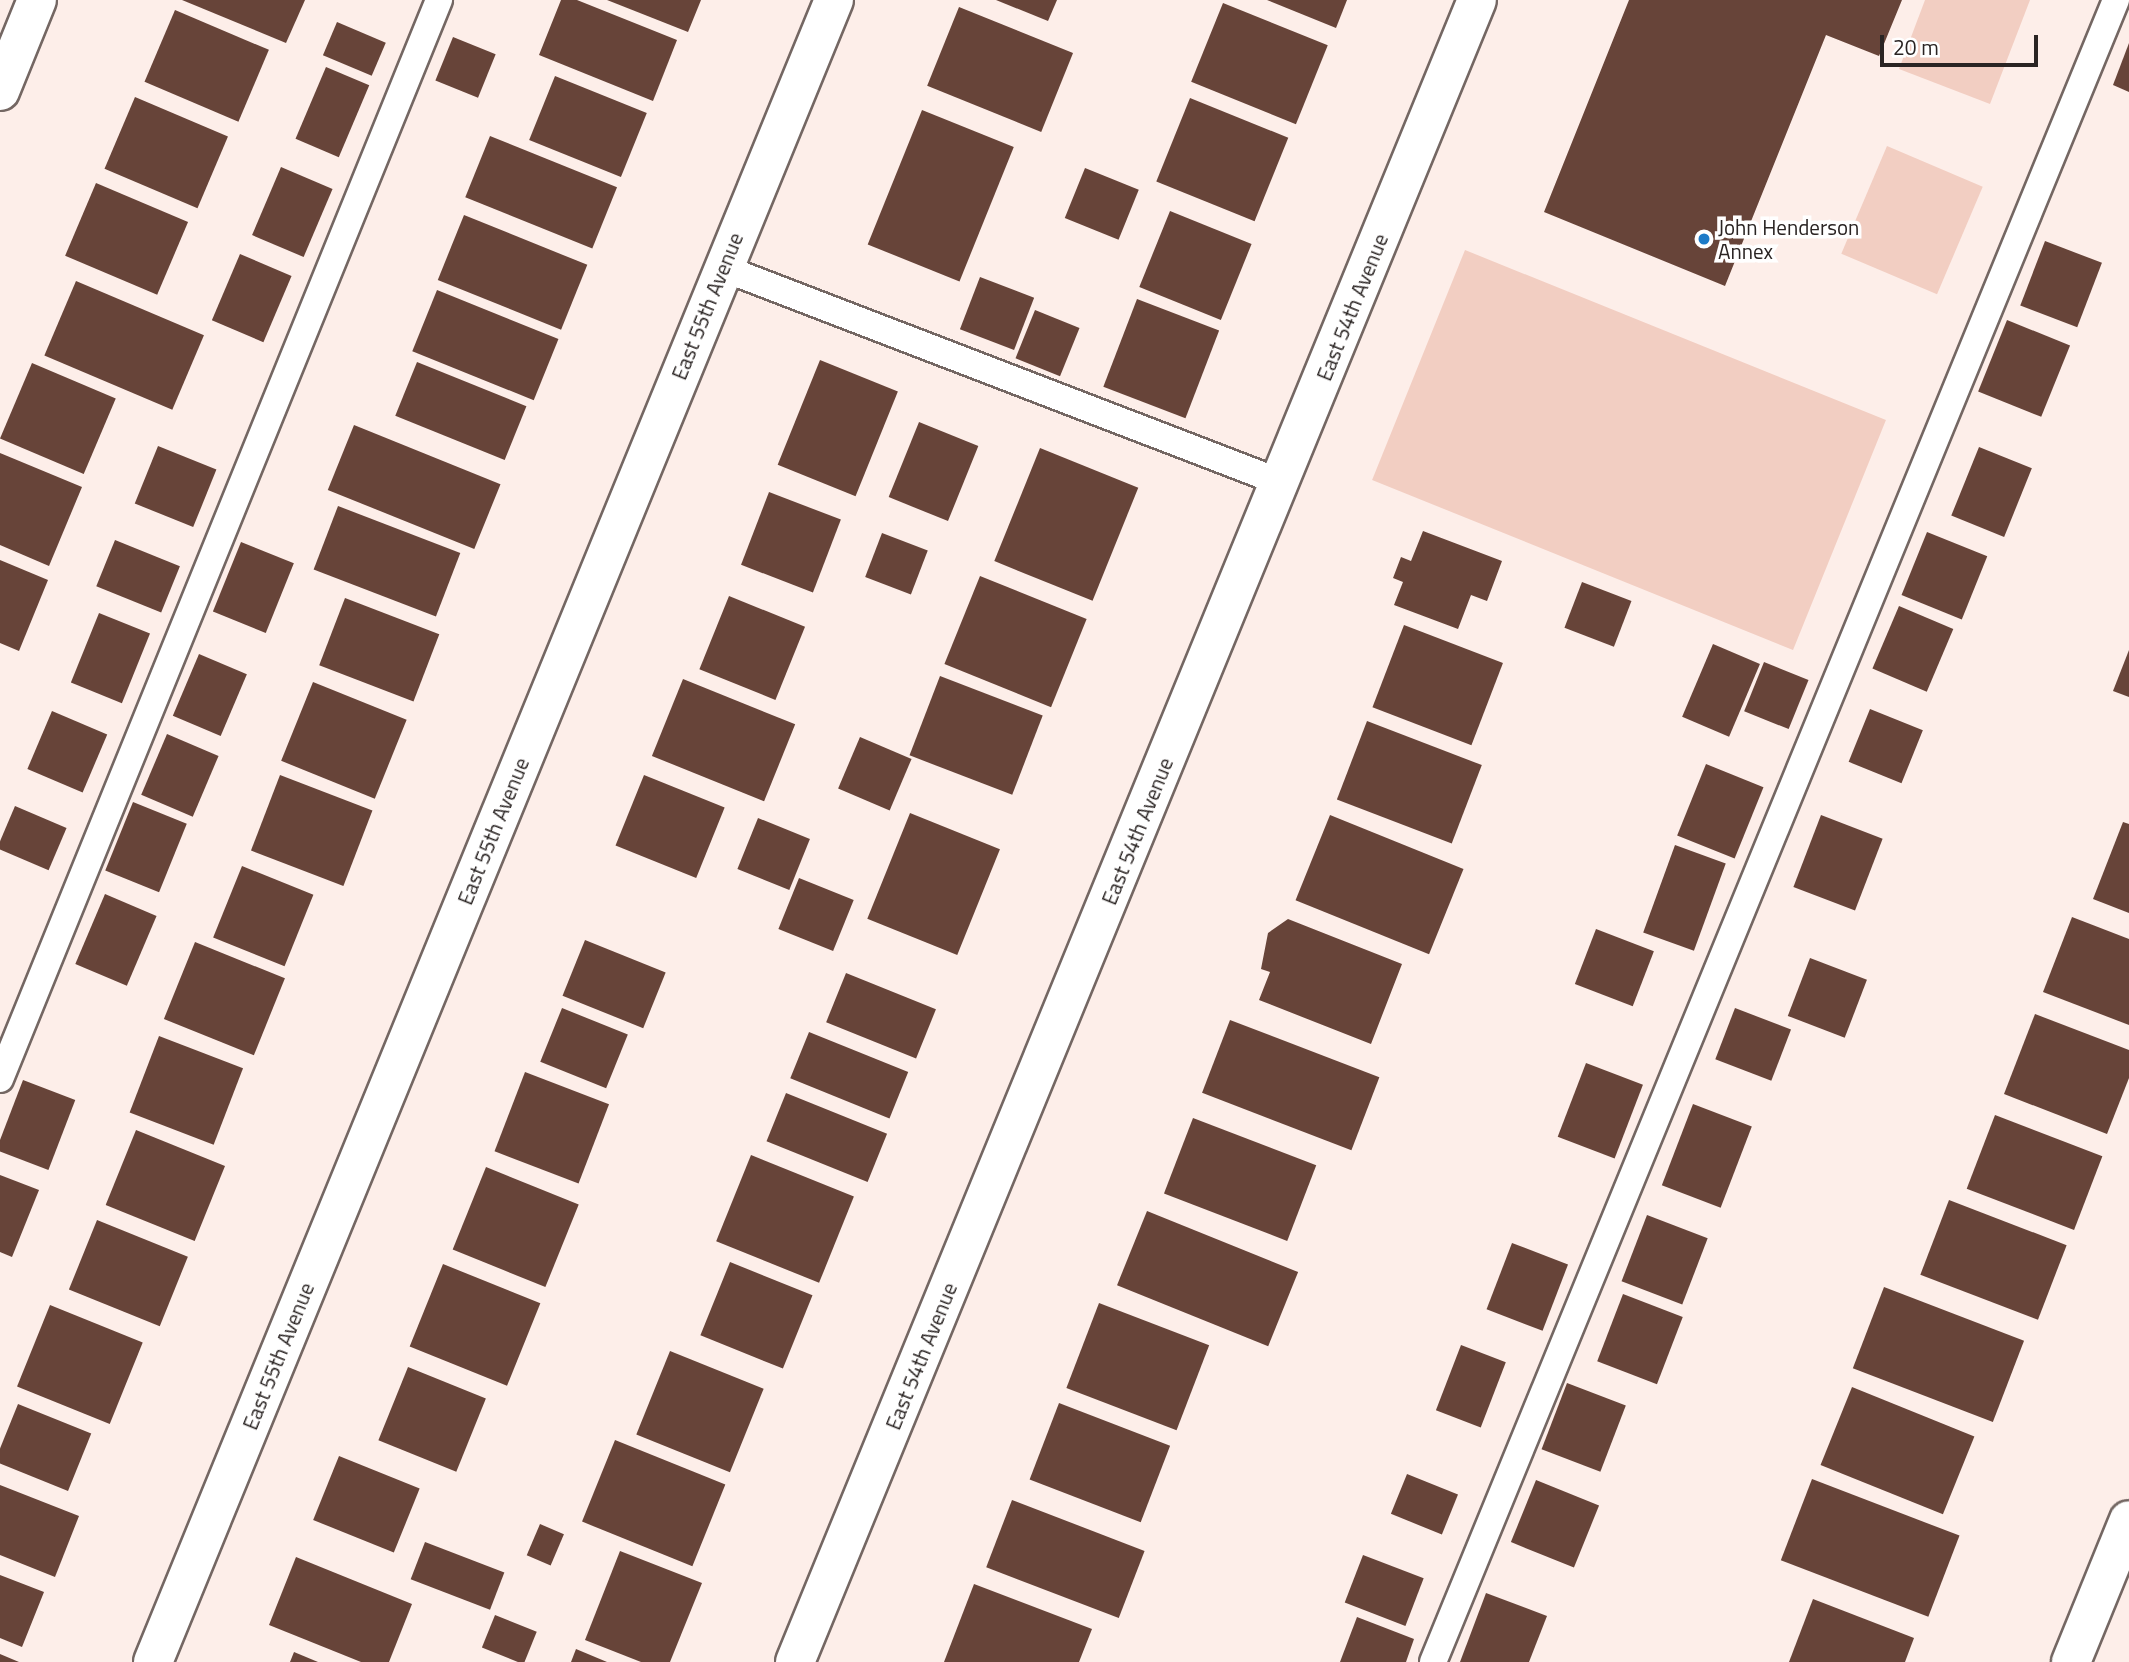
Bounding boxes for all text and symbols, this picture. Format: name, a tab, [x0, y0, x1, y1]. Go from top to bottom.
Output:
scale bar	[1884, 21, 2042, 65]
text: 20 m	[1893, 31, 1939, 63]
place label: John Henderson Annex	[1718, 214, 1859, 264]
street label: East 55th Avenue	[666, 229, 748, 383]
street label: East 54th Avenue	[1311, 230, 1393, 384]
marker: John Henderson Annex	[1696, 231, 1712, 247]
street label: East 55th Avenue	[452, 754, 534, 908]
street label: East 54th Avenue	[1096, 754, 1178, 908]
street label: East 55th Avenue	[237, 1279, 319, 1433]
street label: East 54th Avenue	[880, 1279, 962, 1433]

